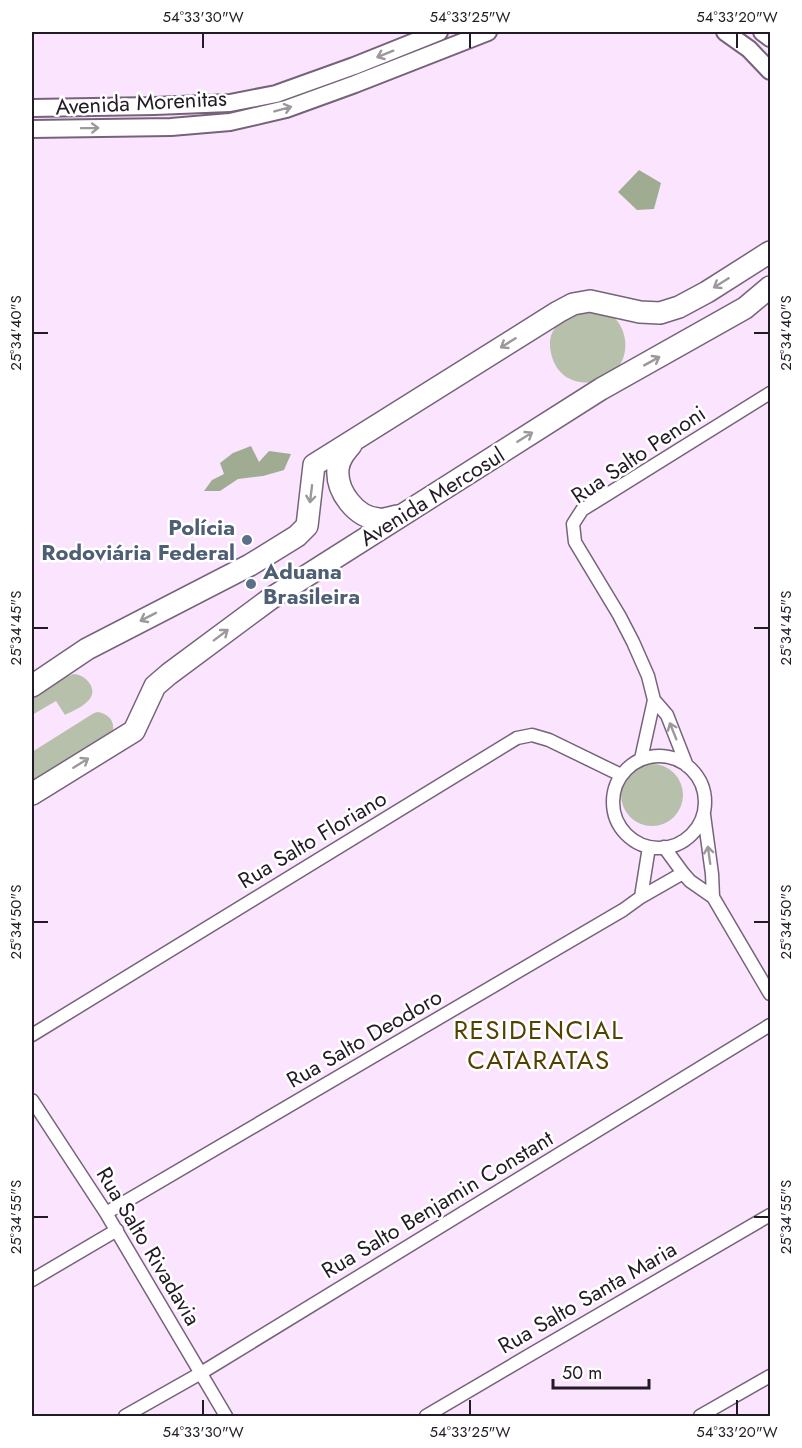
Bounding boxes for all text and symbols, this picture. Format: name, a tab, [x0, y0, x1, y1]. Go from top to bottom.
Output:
text: 54°33'30"W	[162, 6, 244, 28]
text: 54°33'25"W	[430, 6, 511, 28]
text: 54°33'20"W	[696, 6, 778, 28]
one-way arrow	[376, 49, 395, 60]
street label: Avenida Morenitas	[55, 82, 228, 122]
one-way arrow	[273, 103, 292, 114]
one-way arrow	[79, 122, 99, 134]
one-way arrow	[713, 278, 730, 290]
text: 25°34'40"S	[5, 295, 27, 371]
text: 25°34'40"S	[775, 295, 797, 371]
one-way arrow	[500, 338, 517, 350]
one-way arrow	[642, 355, 660, 366]
street label: Rua Salto Penoni	[564, 397, 712, 511]
one-way arrow	[516, 431, 533, 443]
street label: Avenida Mercosul	[353, 439, 511, 553]
one-way arrow	[305, 483, 316, 503]
place label: Polícia Rodoviária Federal	[41, 511, 235, 568]
marker: Polícia Rodoviária Federal	[240, 533, 254, 547]
place label: Aduana Brasileira	[262, 555, 360, 612]
marker: Aduana Brasileira	[244, 577, 258, 591]
text: 25°34'45"S	[5, 591, 27, 665]
text: 25°34'45"S	[775, 591, 797, 665]
one-way arrow	[140, 612, 158, 623]
one-way arrow	[213, 629, 229, 641]
one-way arrow	[667, 723, 678, 741]
one-way arrow	[72, 757, 89, 769]
street label: Rua Salto Floriano	[232, 782, 392, 896]
one-way arrow	[704, 846, 715, 866]
text: 25°34'50"S	[5, 884, 27, 960]
text: 25°34'50"S	[775, 884, 797, 960]
street label: Rua Salto Deodoro	[280, 980, 448, 1096]
district label: RESIDENCIAL CATARATAS	[453, 1011, 625, 1079]
street label: Rua Salto Benjamin Constant	[315, 1122, 559, 1286]
street label: Rua Salto Rivadavia	[89, 1161, 209, 1331]
text: 25°34'55"S	[5, 1180, 27, 1254]
text: 25°34'55"S	[775, 1180, 797, 1254]
street label: Rua Salto Santa Maria	[492, 1233, 682, 1361]
scale bar	[553, 1352, 649, 1390]
text: 50 m	[562, 1360, 602, 1386]
text: 54°33'30"W	[162, 1421, 244, 1443]
text: 54°33'25"W	[430, 1421, 511, 1443]
text: 54°33'20"W	[696, 1421, 778, 1443]

